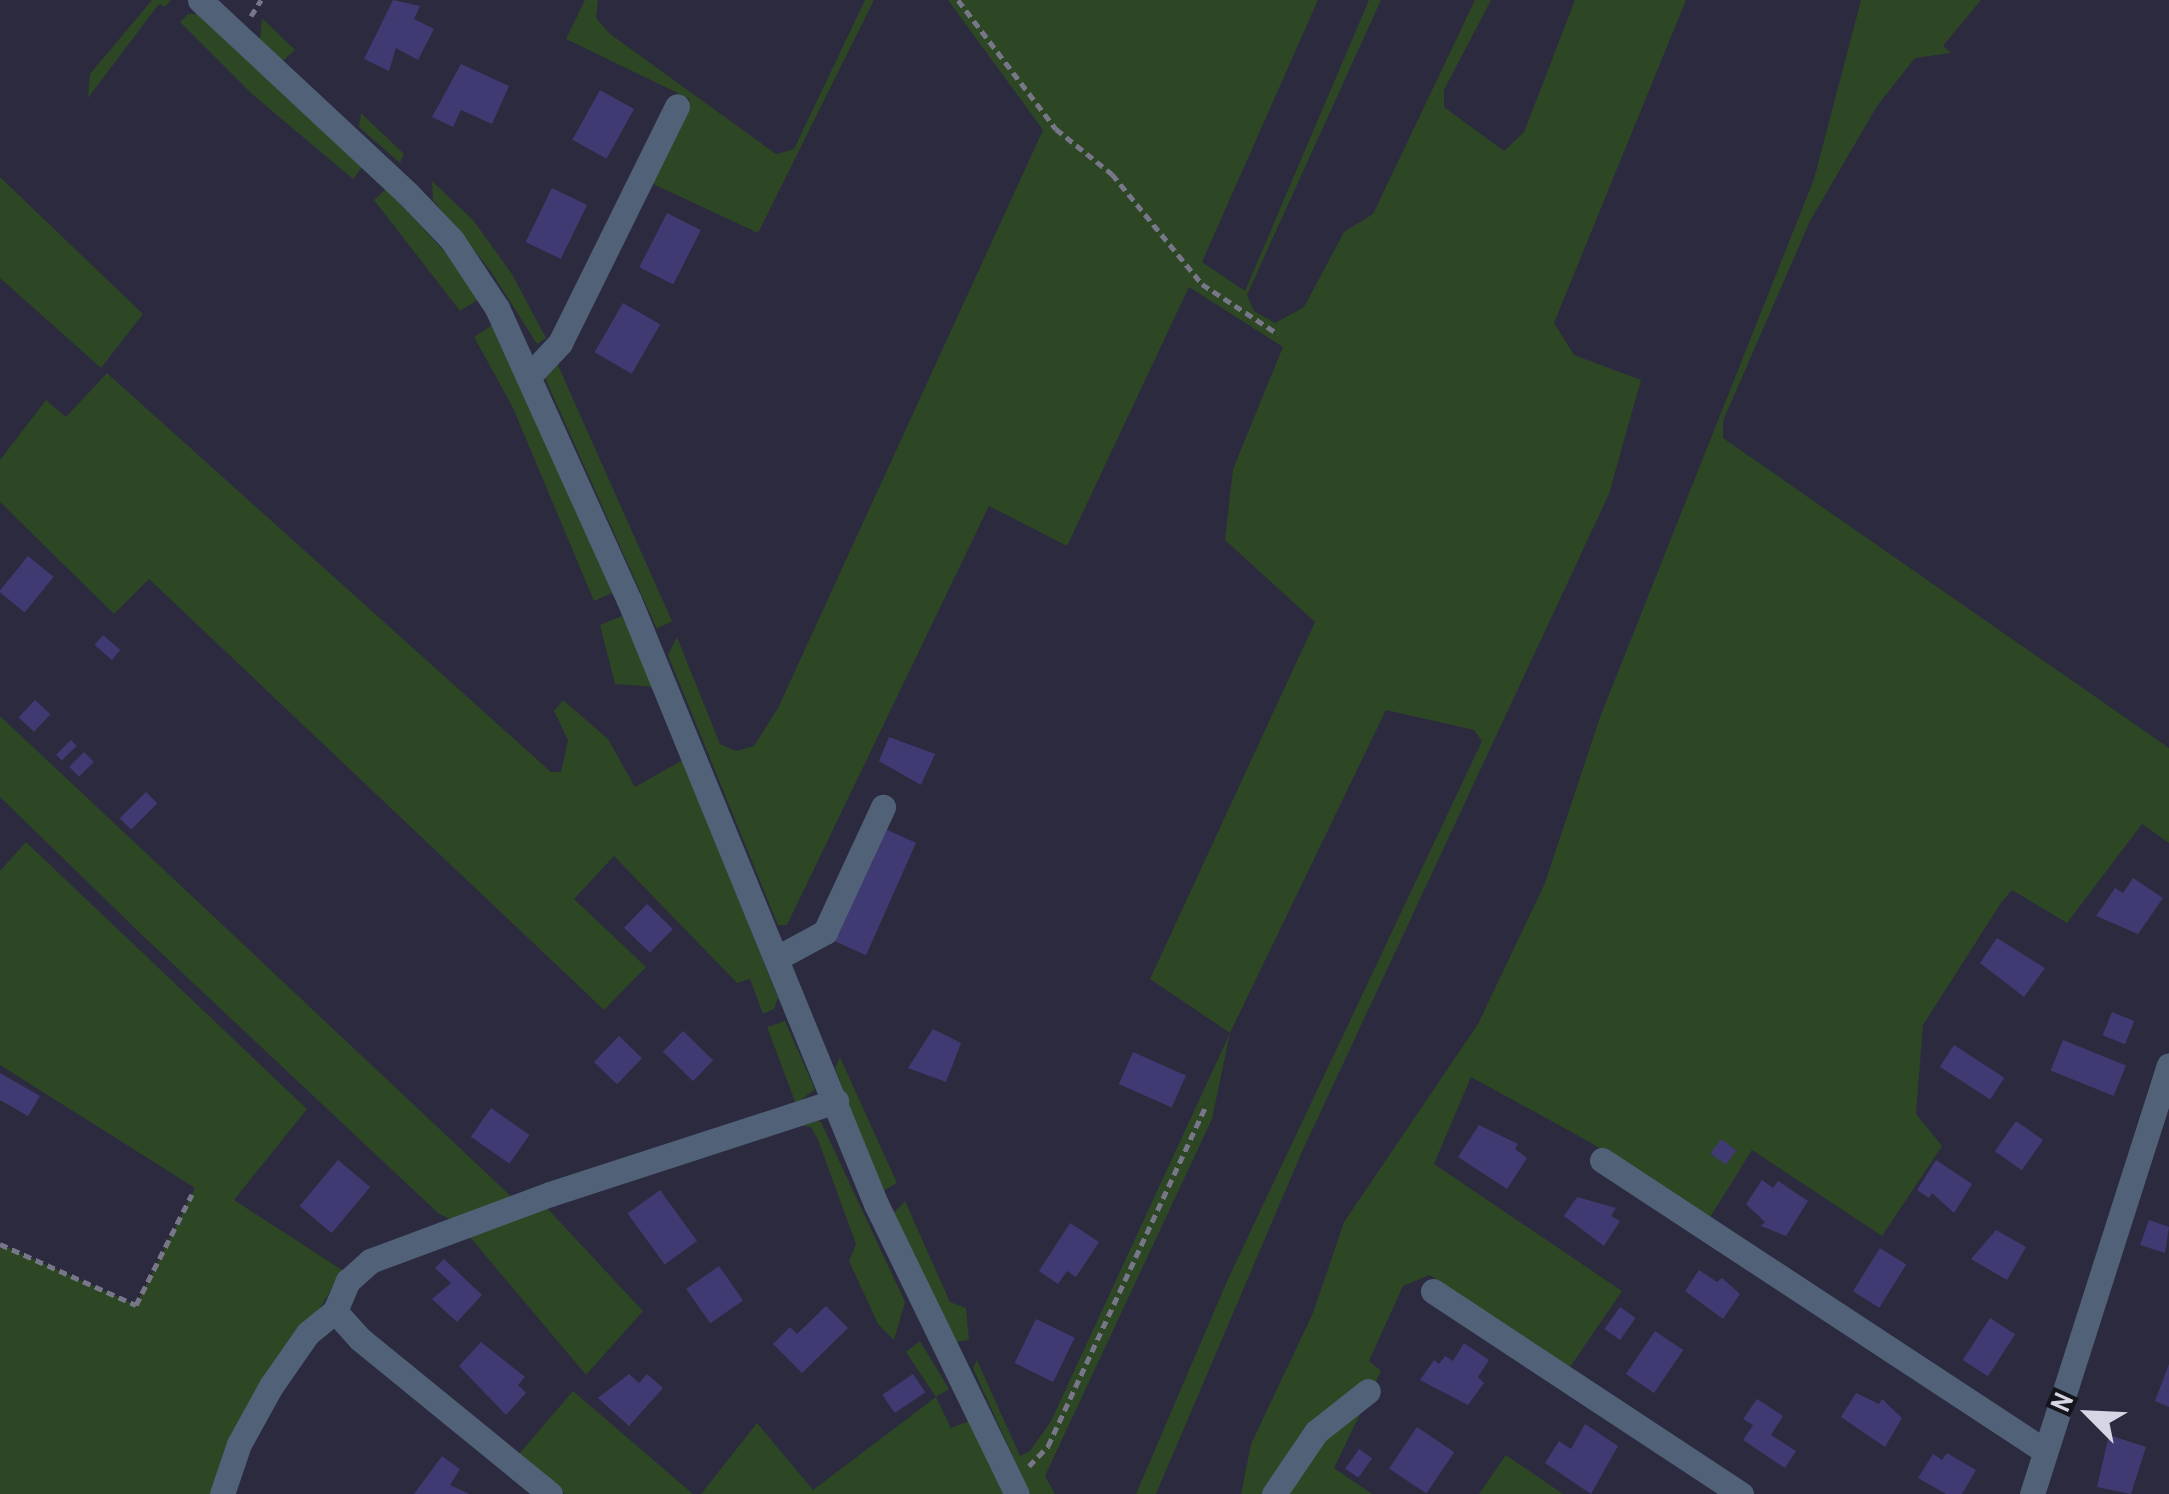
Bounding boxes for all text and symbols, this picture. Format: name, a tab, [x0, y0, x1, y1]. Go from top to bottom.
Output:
north arrow	[2039, 1364, 2139, 1464]
text: N	[2041, 1387, 2082, 1417]

